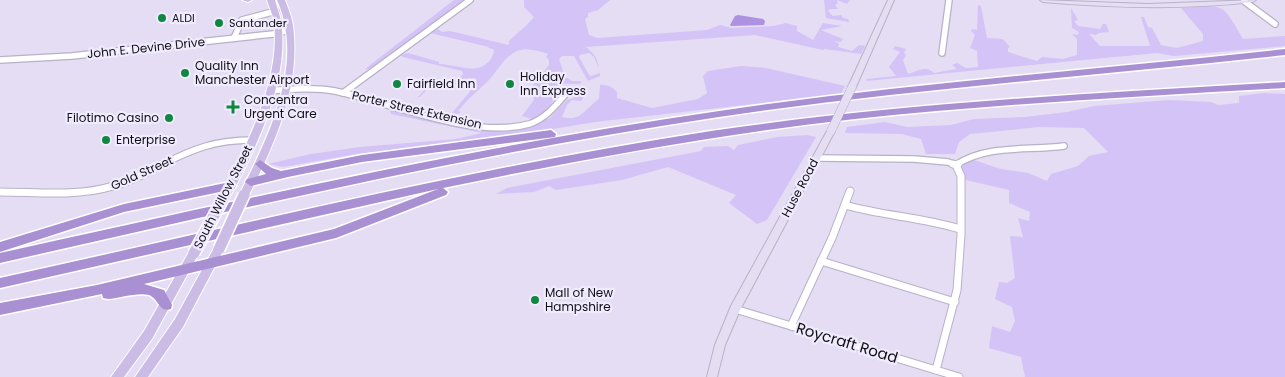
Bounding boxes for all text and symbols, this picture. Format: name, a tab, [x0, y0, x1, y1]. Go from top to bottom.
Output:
place label: ALDI	[172, 10, 195, 26]
marker: ALDI	[156, 12, 168, 24]
place label: Santander	[229, 15, 287, 31]
marker: Santander	[213, 17, 225, 29]
street label: John E. Devine Drive	[86, 33, 206, 62]
place label: Quality Inn Manchester Airport	[195, 57, 309, 88]
marker: Quality Inn Manchester Airport	[179, 67, 191, 79]
place label: Holiday Inn Express	[520, 68, 586, 99]
place label: Fairfield Inn	[407, 75, 476, 92]
marker: Fairfield Inn	[391, 78, 403, 90]
marker: Holiday Inn Express	[504, 78, 516, 90]
street label: Porter Street Extension	[350, 86, 484, 133]
place label: Concentra Urgent Care	[244, 91, 317, 122]
marker: Concentra Urgent Care	[226, 100, 240, 114]
place label: Filotimo Casino	[67, 109, 159, 126]
marker: Filotimo Casino	[163, 112, 175, 124]
place label: Enterprise	[116, 131, 175, 148]
marker: Enterprise	[100, 134, 112, 146]
street label: South Willow Street	[189, 142, 256, 251]
street label: Gold Street	[108, 151, 176, 194]
street label: Huse Road	[777, 155, 822, 220]
place label: Mall of New Hampshire	[545, 284, 613, 315]
marker: Mall of New Hampshire	[529, 294, 541, 306]
street label: Roycraft Road	[794, 317, 901, 368]

